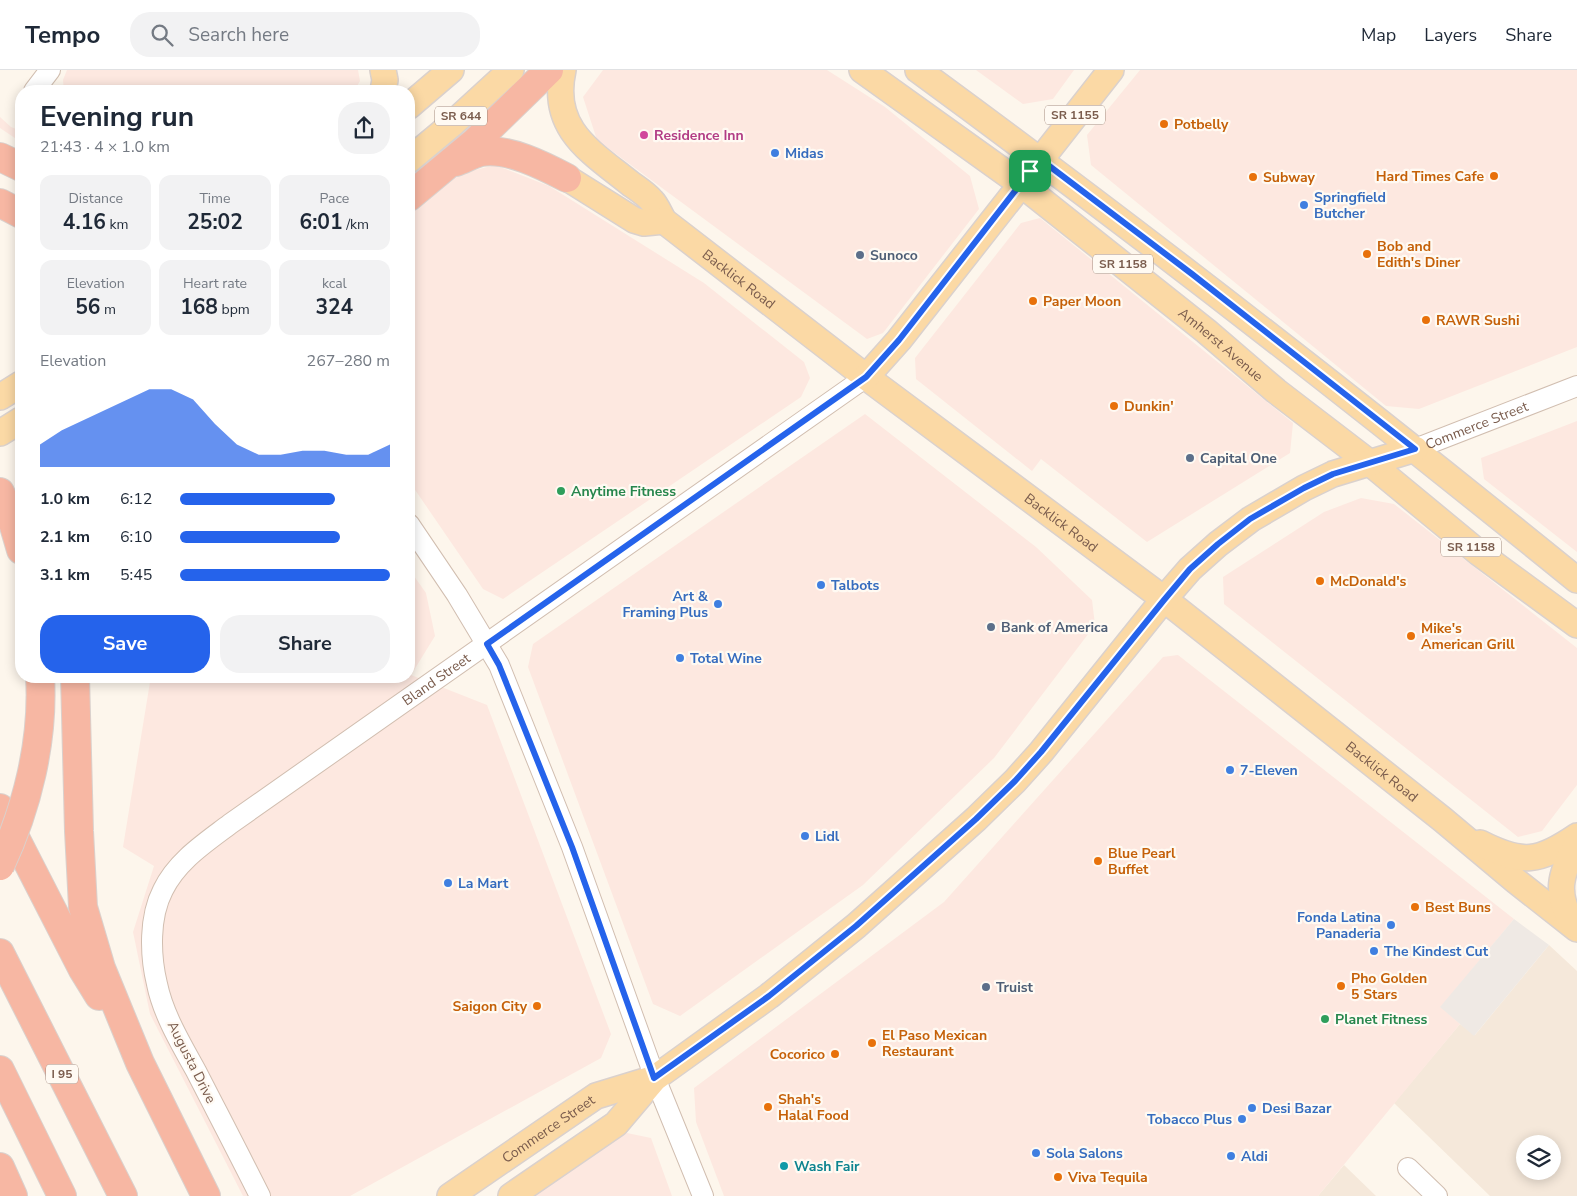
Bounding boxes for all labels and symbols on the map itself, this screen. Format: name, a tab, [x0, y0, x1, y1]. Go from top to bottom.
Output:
road number: SR 644	[435, 106, 487, 126]
road number: SR 1155	[1045, 106, 1105, 124]
place label: Potbelly	[1174, 115, 1229, 134]
marker: Potbelly	[1158, 118, 1170, 130]
place label: Residence Inn	[654, 126, 744, 145]
marker: Residence Inn	[638, 129, 650, 141]
place label: Midas	[785, 144, 824, 163]
marker: Midas	[769, 147, 781, 159]
pin	[1009, 150, 1051, 192]
place label: Hard Times Cafe	[1376, 167, 1484, 186]
place label: Subway	[1263, 168, 1316, 187]
marker: Hard Times Cafe	[1488, 170, 1500, 182]
marker: Subway	[1247, 171, 1259, 183]
place label: Springfield Butcher	[1314, 188, 1386, 223]
marker: Springfield Butcher	[1298, 199, 1310, 211]
place label: Bob and Edith's Diner	[1377, 237, 1461, 272]
street label: Backlick Road	[698, 245, 779, 314]
place label: Sunoco	[870, 246, 918, 265]
marker: Bob and Edith's Diner	[1361, 248, 1373, 260]
marker: Sunoco	[854, 249, 866, 261]
road number: SR 1158	[1093, 254, 1153, 273]
place label: Paper Moon	[1043, 292, 1121, 311]
marker: Paper Moon	[1027, 295, 1039, 307]
street label: Amherst Avenue	[1174, 304, 1267, 386]
place label: RAWR Sushi	[1436, 311, 1520, 330]
marker: RAWR Sushi	[1420, 314, 1432, 326]
place label: Dunkin'	[1124, 397, 1174, 416]
street label: Commerce Street	[1423, 397, 1531, 454]
marker: Dunkin'	[1108, 400, 1120, 412]
place label: Capital One	[1200, 449, 1277, 468]
marker: Capital One	[1184, 452, 1196, 464]
place label: Anytime Fitness	[571, 482, 676, 501]
marker: Anytime Fitness	[555, 485, 567, 497]
street label: Backlick Road	[1020, 489, 1102, 557]
road number: SR 1158	[1441, 538, 1501, 557]
place label: McDonald's	[1330, 572, 1407, 591]
marker: McDonald's	[1314, 575, 1326, 587]
place label: Talbots	[831, 576, 879, 595]
marker: Talbots	[815, 579, 827, 591]
place label: Art & Framing Plus	[622, 587, 709, 622]
marker: Art & Framing Plus	[712, 598, 724, 610]
place label: Bank of America	[1001, 618, 1108, 637]
place label: Mike's American Grill	[1421, 619, 1515, 654]
marker: Bank of America	[985, 621, 997, 633]
marker: Mike's American Grill	[1405, 630, 1417, 642]
street label: Bland Street	[399, 649, 474, 710]
place label: Total Wine	[690, 649, 762, 668]
marker: Total Wine	[674, 652, 686, 664]
street label: Backlick Road	[1341, 737, 1422, 806]
place label: 7-Eleven	[1240, 761, 1298, 780]
marker: 7-Eleven	[1224, 764, 1236, 776]
place label: Lidl	[815, 827, 840, 846]
marker: Lidl	[799, 830, 811, 842]
place label: Blue Pearl Buffet	[1108, 844, 1176, 879]
marker: Blue Pearl Buffet	[1092, 855, 1104, 867]
place label: La Mart	[458, 874, 509, 893]
marker: La Mart	[442, 877, 454, 889]
place label: Best Buns	[1425, 898, 1491, 917]
marker: Best Buns	[1409, 901, 1421, 913]
place label: Fonda Latina Panaderia	[1297, 908, 1381, 943]
marker: Fonda Latina Panaderia	[1385, 919, 1397, 931]
place label: The Kindest Cut	[1384, 942, 1489, 961]
marker: The Kindest Cut	[1368, 945, 1380, 957]
place label: Pho Golden 5 Stars	[1351, 969, 1427, 1004]
place label: Truist	[996, 978, 1034, 997]
marker: Pho Golden 5 Stars	[1335, 980, 1347, 992]
marker: Truist	[980, 981, 992, 993]
place label: Saigon City	[453, 997, 528, 1016]
marker: Saigon City	[531, 1000, 543, 1012]
place label: Planet Fitness	[1335, 1010, 1428, 1029]
marker: Planet Fitness	[1319, 1013, 1331, 1025]
street label: Augusta Drive	[163, 1018, 220, 1107]
place label: El Paso Mexican Restaurant	[882, 1026, 987, 1061]
marker: El Paso Mexican Restaurant	[866, 1037, 878, 1049]
place label: Cocorico	[770, 1045, 825, 1064]
marker: Cocorico	[829, 1048, 841, 1060]
road number: I 95	[46, 1064, 78, 1084]
place label: Shah's Halal Food	[778, 1090, 849, 1125]
street label: Commerce Street	[498, 1091, 599, 1168]
place label: Desi Bazar	[1262, 1099, 1332, 1118]
marker: Shah's Halal Food	[762, 1101, 774, 1113]
marker: Desi Bazar	[1246, 1102, 1258, 1114]
place label: Tobacco Plus	[1147, 1110, 1232, 1129]
marker: Tobacco Plus	[1236, 1113, 1248, 1125]
place label: Sola Salons	[1046, 1144, 1123, 1163]
marker: Sola Salons	[1030, 1147, 1042, 1159]
place label: Aldi	[1241, 1147, 1268, 1166]
marker: Aldi	[1225, 1150, 1237, 1162]
place label: Wash Fair	[794, 1157, 860, 1176]
marker: Wash Fair	[778, 1160, 790, 1172]
place label: Viva Tequila	[1067, 1168, 1148, 1187]
marker: Viva Tequila	[1052, 1171, 1064, 1183]

